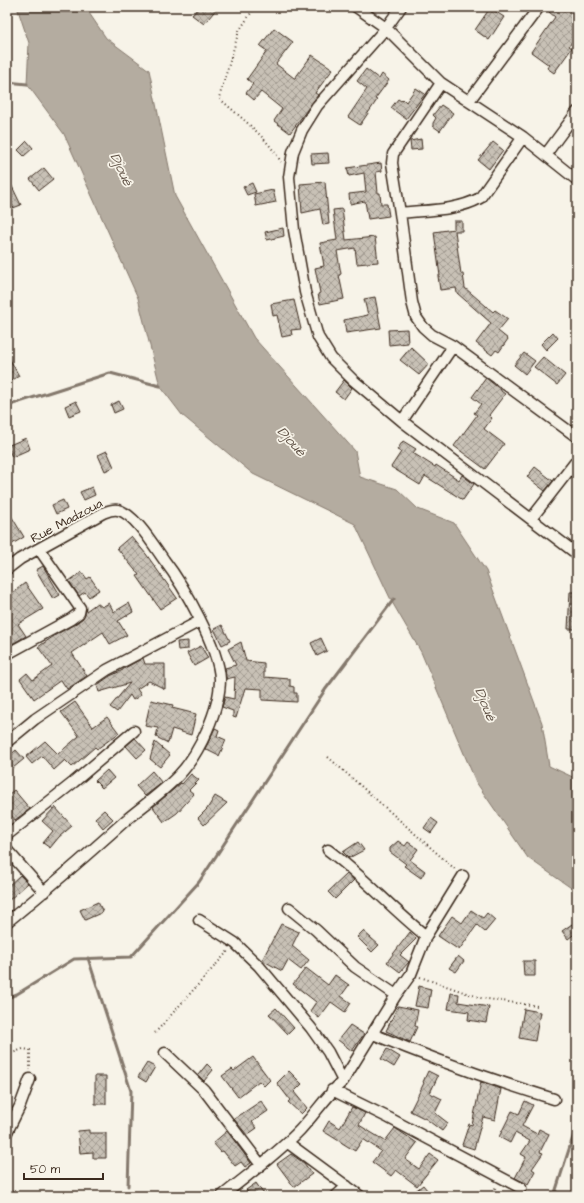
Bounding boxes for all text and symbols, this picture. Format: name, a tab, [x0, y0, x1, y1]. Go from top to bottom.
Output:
water label: Djoué	[105, 150, 138, 190]
water label: Djoué	[272, 422, 311, 462]
street label: Rue Madzoua	[27, 494, 106, 547]
water label: Djoué	[469, 685, 501, 725]
scale bar	[24, 1155, 103, 1181]
text: 50 m	[30, 1161, 61, 1178]

